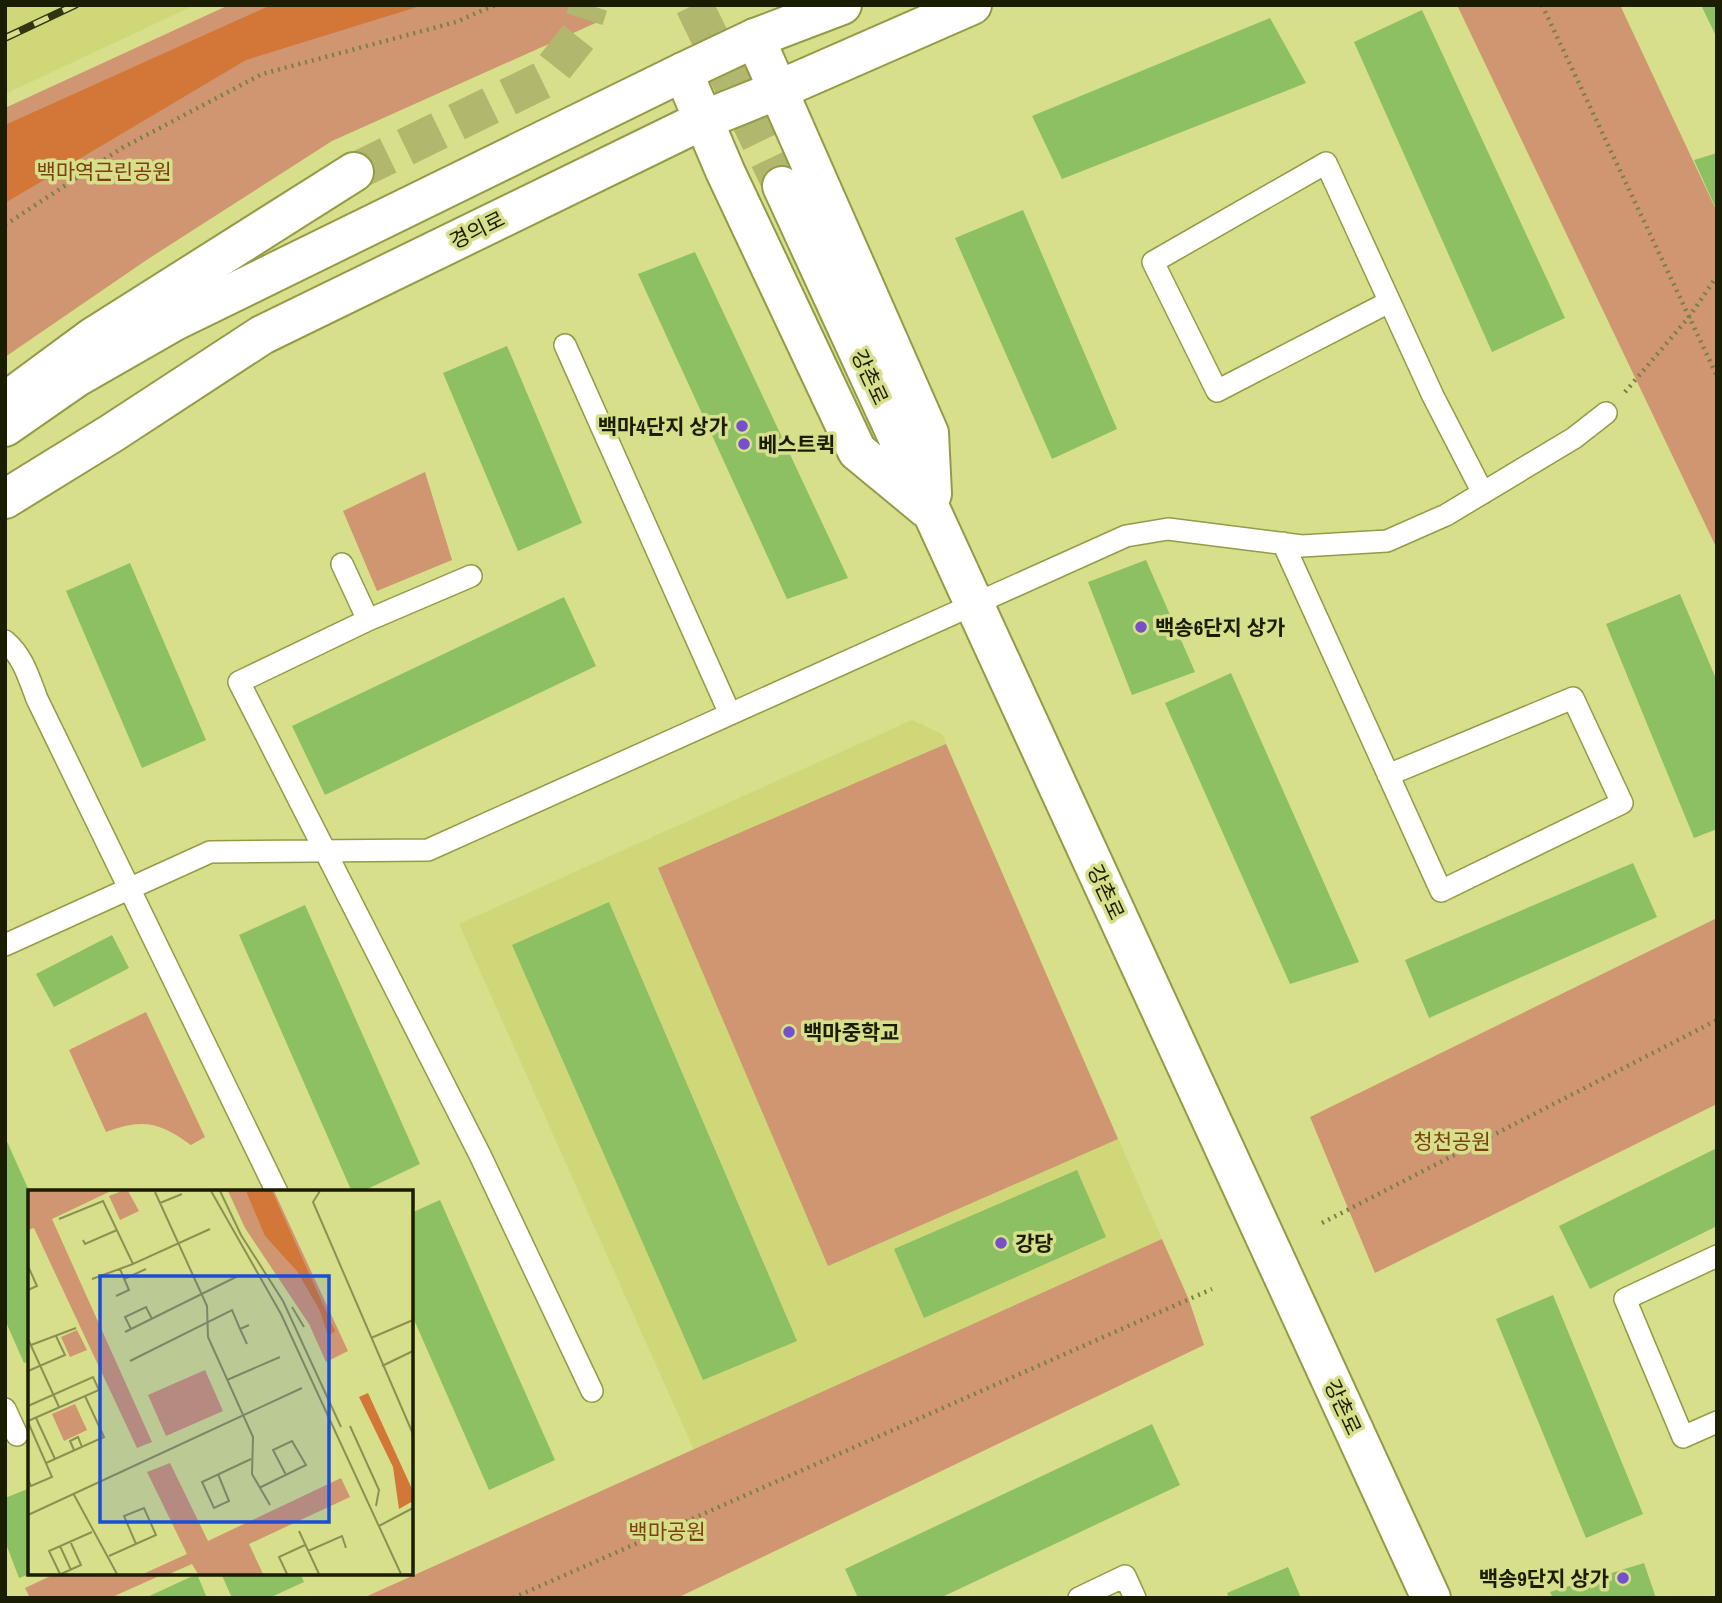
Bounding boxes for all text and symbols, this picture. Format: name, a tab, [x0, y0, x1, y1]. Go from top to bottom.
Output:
park label: 백마역근린공원	[36, 157, 172, 186]
street label: 경의로	[445, 204, 509, 256]
street label: 강촌로	[845, 345, 895, 409]
place label: 백마4단지 상가	[598, 412, 728, 441]
marker: 백마4단지 상가	[734, 418, 750, 434]
place label: 베스트퀵	[758, 430, 835, 459]
marker: 베스트퀵	[736, 436, 752, 452]
place label: 백송6단지 상가	[1155, 613, 1285, 642]
marker: 백송6단지 상가	[1133, 619, 1149, 635]
street label: 강촌로	[1081, 860, 1131, 924]
place label: 백마중학교	[803, 1018, 900, 1047]
marker: 백마중학교	[781, 1024, 797, 1040]
park label: 청천공원	[1413, 1127, 1491, 1156]
inset map	[28, 1190, 413, 1575]
place label: 강당	[1015, 1229, 1054, 1258]
marker: 강당	[993, 1235, 1009, 1251]
street label: 강촌로	[1318, 1375, 1368, 1439]
park label: 백마공원	[628, 1517, 706, 1546]
place label: 백송9단지 상가	[1479, 1564, 1609, 1593]
marker: 백송9단지 상가	[1615, 1570, 1631, 1586]

